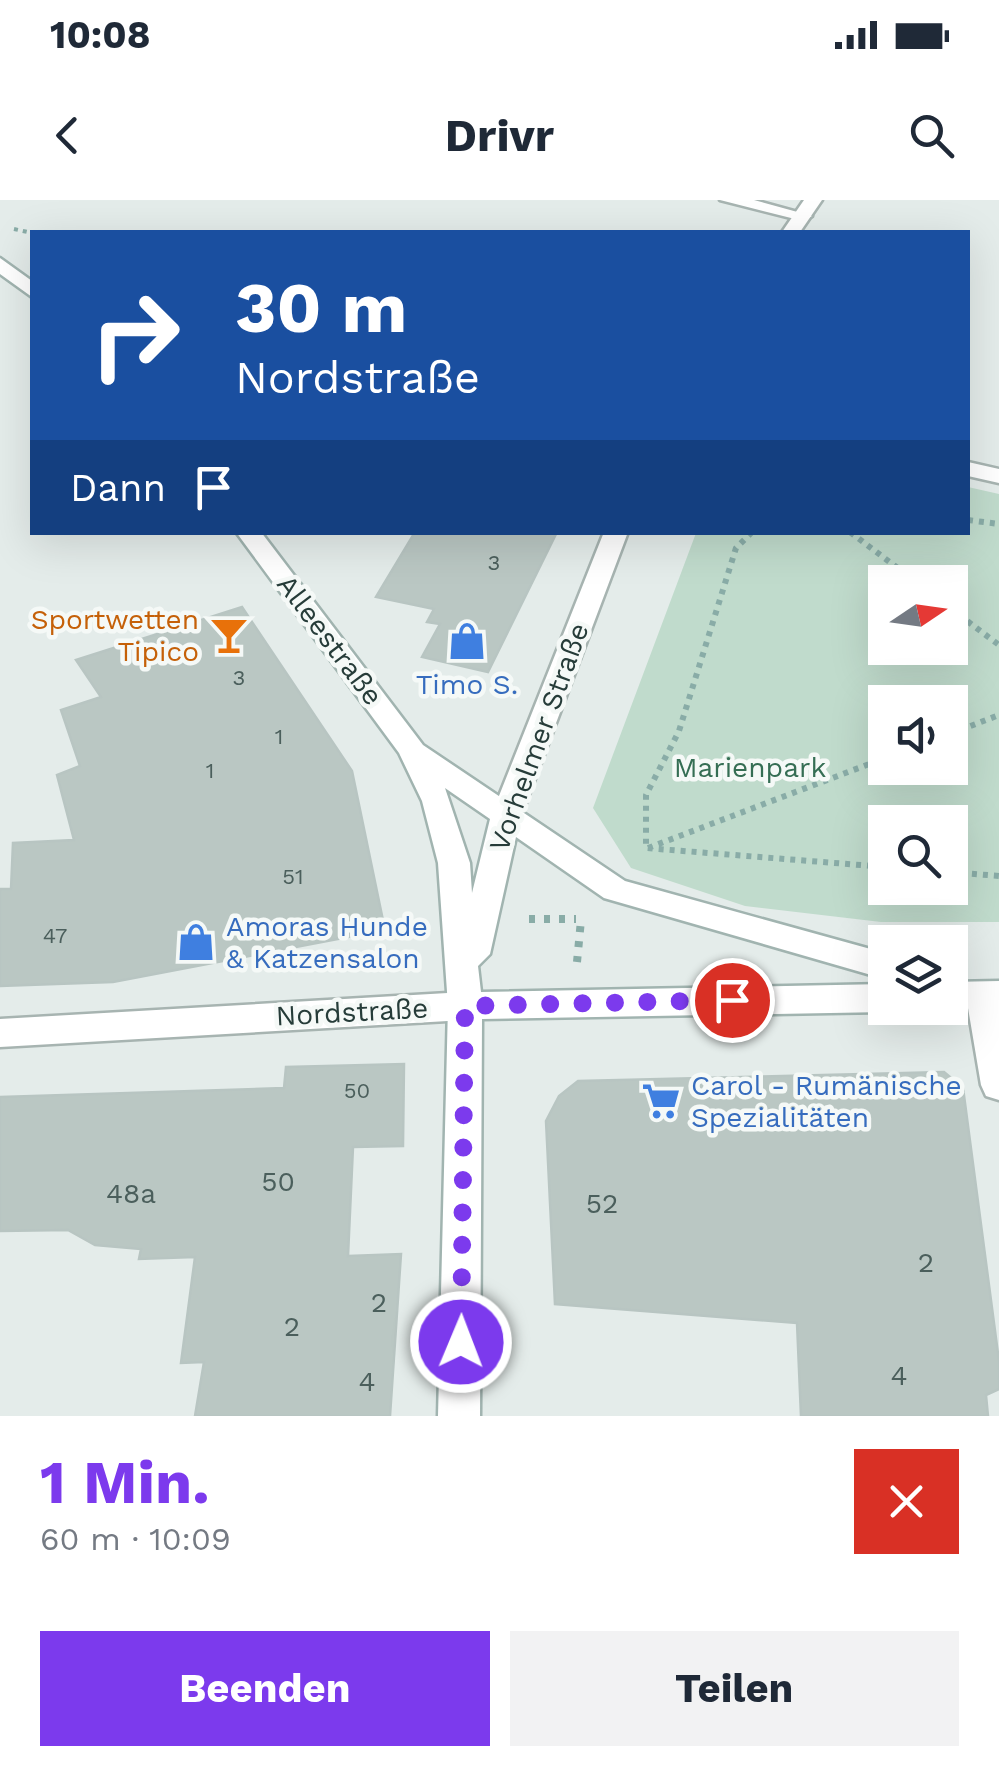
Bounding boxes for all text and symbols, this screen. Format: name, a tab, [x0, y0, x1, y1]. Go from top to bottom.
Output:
text: 10:08	[50, 13, 151, 57]
icon: back	[40, 108, 95, 163]
icon: search	[904, 108, 959, 163]
text: Drivr	[445, 109, 554, 162]
text: 30 m	[235, 267, 407, 349]
icon: right	[70, 270, 200, 400]
text: Nordstraße	[235, 351, 480, 404]
icon: arrive	[186, 460, 241, 515]
text: Dann	[70, 466, 166, 510]
house number: 3	[488, 550, 500, 575]
north arrow	[868, 565, 968, 665]
map controls	[868, 565, 968, 1025]
street label: Alleestraße	[270, 568, 390, 712]
place label: Sportwetten Tipico	[31, 603, 199, 668]
bar icon: Sportwetten Tipico	[208, 614, 250, 656]
street label: Vorhelmer Straße	[482, 618, 596, 856]
shop icon: Timo S.	[446, 620, 488, 662]
house number: 3	[233, 665, 245, 690]
place label: Timo S.	[416, 668, 518, 701]
button: sound	[868, 685, 968, 785]
house number: 1	[275, 724, 283, 749]
park label: Marienpark	[674, 751, 826, 784]
house number: 1	[206, 758, 214, 783]
button: search	[868, 805, 968, 905]
house number: 51	[282, 864, 304, 889]
place label: Amoras Hunde & Katzensalon	[226, 910, 428, 975]
shop icon: Amoras Hunde & Katzensalon	[175, 921, 217, 963]
house number: 47	[43, 923, 67, 948]
button: layers	[868, 925, 968, 1025]
pin	[690, 958, 775, 1043]
icon: arrive	[705, 973, 760, 1028]
street label: Nordstraße	[275, 992, 429, 1032]
place label: Carol - Rumänische Spezialitäten	[691, 1069, 962, 1134]
house number: 50	[344, 1078, 370, 1103]
supermarket icon: Carol - Rumänische Spezialitäten	[640, 1080, 682, 1122]
house number: 50	[261, 1165, 295, 1198]
house number: 48a	[106, 1177, 156, 1210]
house number: 52	[586, 1187, 618, 1220]
house number: 2	[918, 1246, 934, 1279]
house number: 2	[371, 1286, 387, 1319]
position arrow	[409, 1290, 513, 1394]
house number: 2	[284, 1310, 300, 1343]
house number: 4	[890, 1359, 908, 1392]
house number: 4	[358, 1365, 376, 1398]
text: 1 Min.	[40, 1447, 210, 1518]
button: close	[854, 1449, 959, 1554]
text: 60 m · 10:09	[40, 1520, 231, 1558]
button: Beenden	[40, 1631, 490, 1746]
button: Teilen	[510, 1631, 959, 1746]

